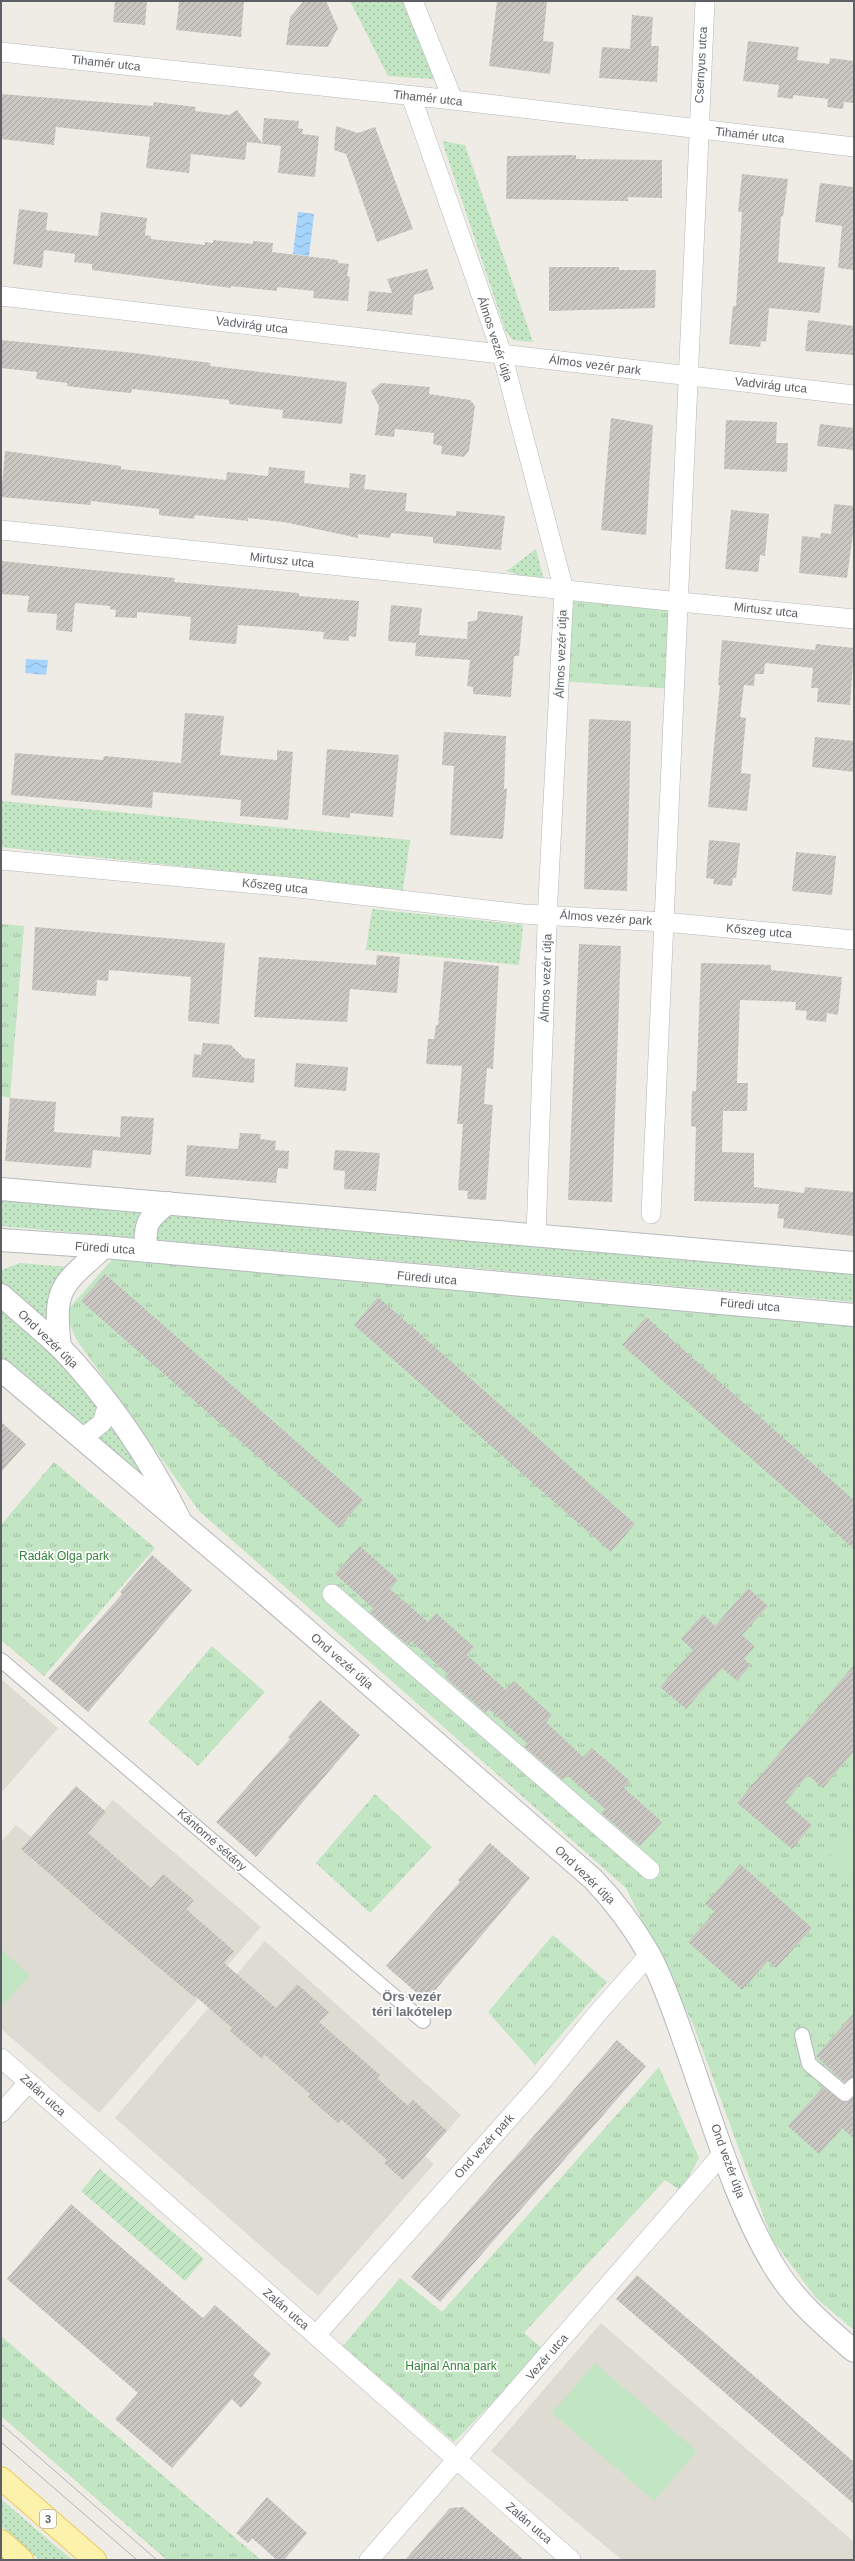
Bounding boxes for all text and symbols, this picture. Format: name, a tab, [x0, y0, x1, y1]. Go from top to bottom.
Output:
street label: Csernyus utca	[692, 26, 710, 104]
street label: Tihamér utca	[71, 52, 142, 74]
street label: Tihamér utca	[393, 87, 464, 109]
street label: Tihamér utca	[715, 124, 786, 146]
street label: Álmos vezér útja	[475, 294, 516, 384]
street label: Vadvirág utca	[215, 314, 289, 336]
street label: Álmos vezér park	[548, 351, 643, 378]
street label: Vadvirág utca	[734, 374, 808, 396]
street label: Mirtusz utca	[249, 550, 315, 570]
street label: Mirtusz utca	[733, 600, 799, 620]
street label: Álmos vezér útja	[551, 609, 570, 699]
street label: Kőszeg utca	[241, 876, 309, 896]
street label: Álmos vezér park	[559, 907, 654, 928]
street label: Kőszeg utca	[725, 921, 793, 941]
street label: Álmos vezér útja	[536, 933, 555, 1023]
street label: Füredi utca	[75, 1239, 136, 1257]
street label: Füredi utca	[396, 1268, 458, 1288]
street label: Füredi utca	[719, 1295, 781, 1315]
street label: Ond vezér útja	[15, 1307, 81, 1371]
park label: Radák Olga park	[19, 1549, 110, 1563]
street label: Ond vezér útja	[308, 1630, 376, 1692]
street label: Kántorné sétány	[174, 1806, 250, 1874]
street label: Ond vezér útja	[552, 1843, 618, 1907]
district label: Örs vezér téri lakótelep	[372, 1989, 452, 2019]
street label: Zalán utca	[17, 2071, 69, 2119]
street label: Ond vezér park	[451, 2110, 517, 2181]
street label: Ond vezér útja	[708, 2122, 748, 2200]
street label: Zalán utca	[260, 2285, 312, 2333]
street label: Vezér utca	[523, 2331, 571, 2383]
park label: Hajnal Anna park	[405, 2359, 498, 2373]
street label: Zalán utca	[503, 2499, 555, 2547]
road number: 3	[40, 2510, 56, 2528]

